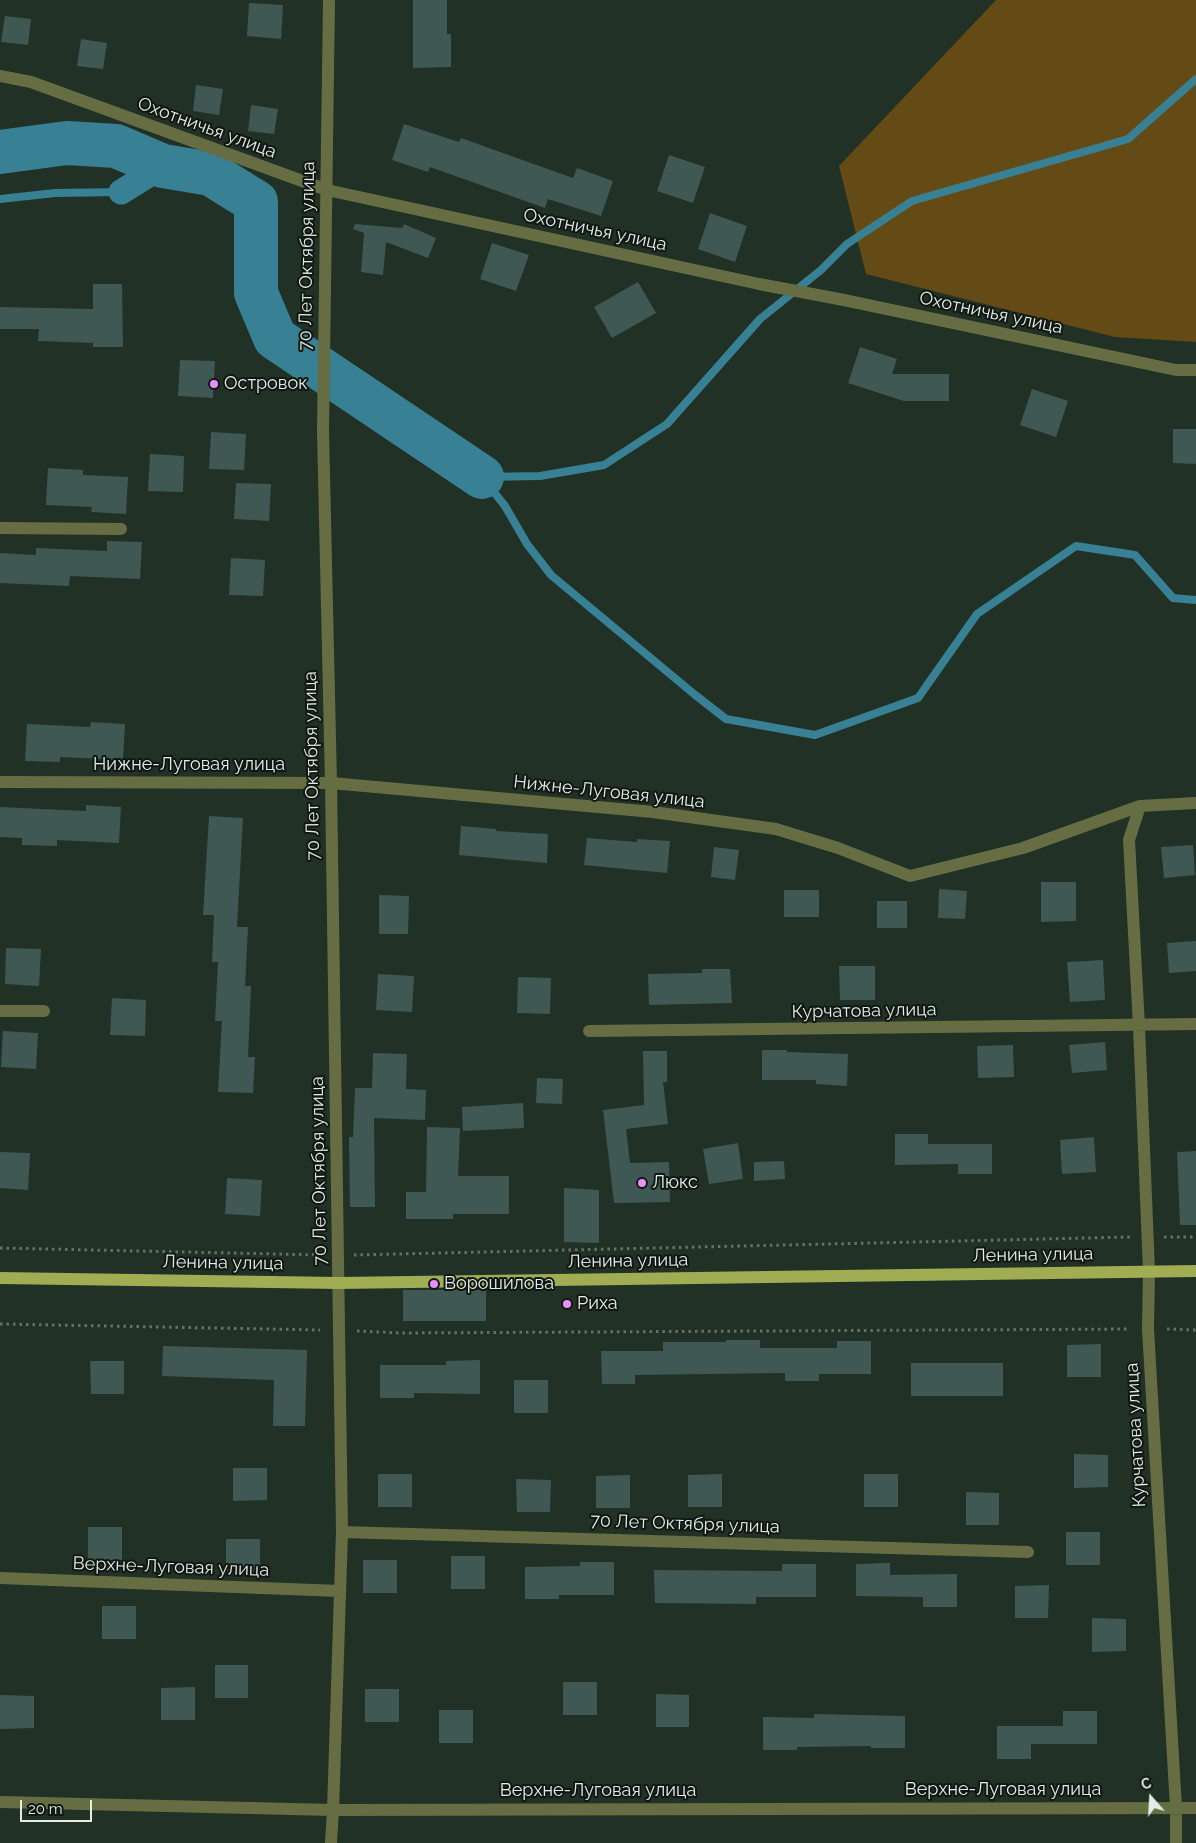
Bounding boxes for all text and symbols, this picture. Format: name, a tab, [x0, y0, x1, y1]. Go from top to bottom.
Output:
street label: Охотничья улица	[135, 93, 279, 163]
street label: 70 Лет Октября улица	[295, 161, 319, 351]
street label: Охотничья улица	[521, 204, 669, 256]
street label: Охотничья улица	[917, 287, 1065, 339]
place label: Островок	[224, 373, 308, 395]
marker: Островок	[208, 378, 220, 390]
street label: 70 Лет Октября улица	[300, 671, 324, 861]
street label: Нижне-Луговая улица	[93, 754, 285, 776]
street label: Нижне-Луговая улица	[512, 771, 706, 813]
street label: Курчатова улица	[791, 999, 937, 1023]
street label: 70 Лет Октября улица	[307, 1076, 331, 1266]
place label: Люкс	[652, 1172, 698, 1194]
marker: Люкс	[636, 1177, 648, 1189]
street label: Ленина улица	[972, 1243, 1094, 1267]
street label: Ленина улица	[567, 1249, 689, 1273]
street label: Ленина улица	[162, 1251, 284, 1275]
place label: Ворошилова	[444, 1273, 554, 1295]
marker: Ворошилова	[428, 1278, 440, 1290]
place label: Риха	[577, 1293, 618, 1315]
marker: Риха	[561, 1298, 573, 1310]
street label: Курчатова улица	[1121, 1362, 1151, 1508]
street label: 70 Лет Октября улица	[590, 1510, 780, 1538]
street label: Верхне-Луговая улица	[72, 1553, 270, 1581]
north arrow	[1126, 1773, 1176, 1823]
text: С	[1139, 1775, 1153, 1793]
street label: Верхне-Луговая улица	[905, 1779, 1101, 1801]
street label: Верхне-Луговая улица	[500, 1780, 696, 1802]
scale bar	[22, 1790, 95, 1822]
text: 20 m	[28, 1800, 63, 1818]

